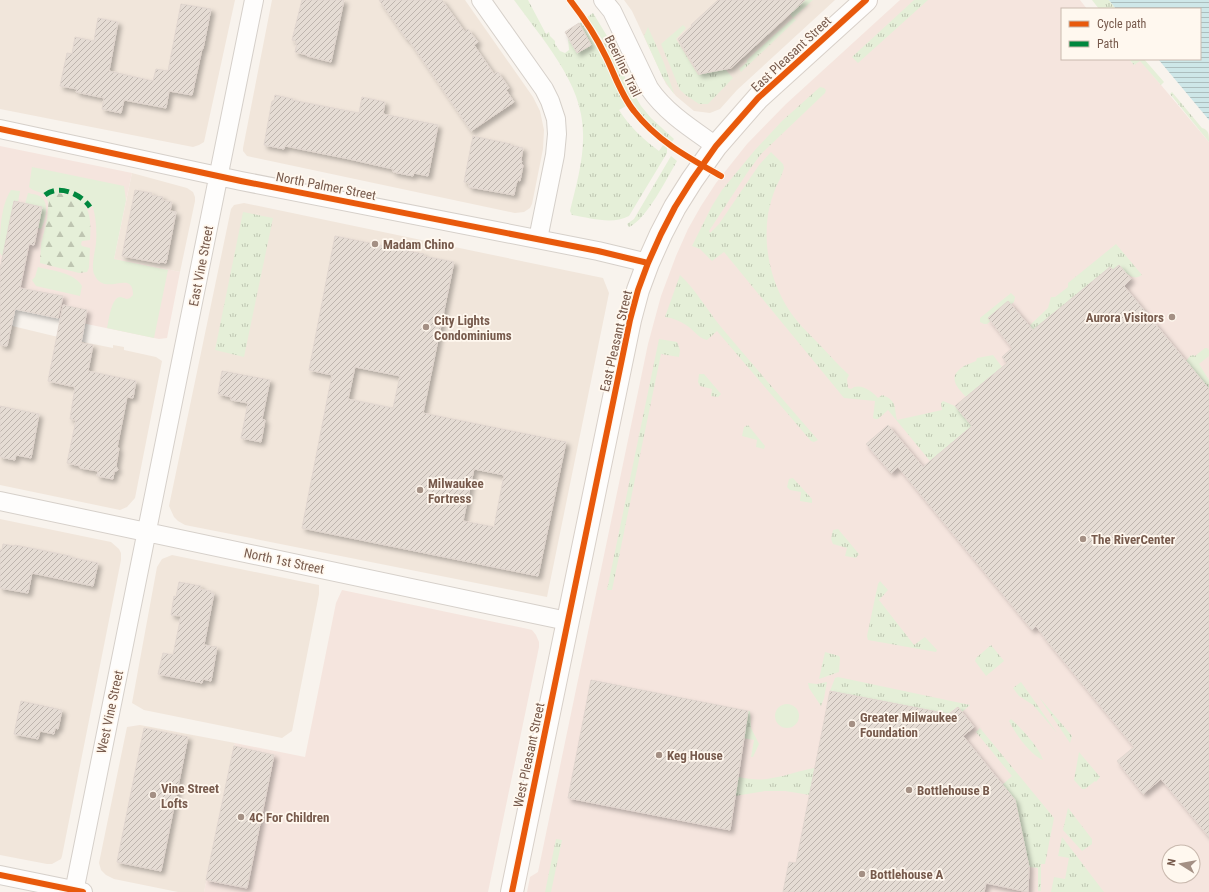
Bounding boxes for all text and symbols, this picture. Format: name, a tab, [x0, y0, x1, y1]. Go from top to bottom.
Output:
legend	[1061, 8, 1201, 60]
street label: East Pleasant Street	[748, 13, 834, 95]
text: Cycle path	[1097, 17, 1147, 31]
street label: Beerline Trail	[602, 33, 644, 99]
text: Path	[1097, 37, 1119, 51]
street label: North Palmer Street	[275, 169, 377, 203]
street label: East Vine Street	[186, 224, 216, 307]
place label: Madam Chino	[383, 237, 455, 252]
marker: Madam Chino	[370, 239, 380, 249]
street label: East Pleasant Street	[597, 289, 635, 393]
place label: Aurora Visitors	[1086, 310, 1164, 325]
marker: Aurora Visitors	[1167, 312, 1177, 322]
place label: City Lights Condominiums	[434, 313, 512, 343]
marker: City Lights Condominiums	[421, 322, 431, 332]
place label: Milwaukee Fortress	[428, 476, 484, 506]
marker: Milwaukee Fortress	[415, 485, 425, 495]
place label: The RiverCenter	[1091, 532, 1176, 547]
marker: The RiverCenter	[1078, 534, 1088, 544]
street label: North 1st Street	[243, 545, 326, 577]
street label: West Vine Street	[94, 669, 126, 755]
street label: West Pleasant Street	[511, 701, 547, 809]
place label: Greater Milwaukee Foundation	[860, 710, 957, 740]
marker: Greater Milwaukee Foundation	[847, 719, 857, 729]
place label: Keg House	[667, 748, 723, 763]
marker: Keg House	[654, 750, 664, 760]
place label: Vine Street Lofts	[161, 781, 219, 811]
place label: Bottlehouse B	[917, 783, 990, 798]
marker: Bottlehouse B	[904, 785, 914, 795]
marker: Vine Street Lofts	[148, 790, 158, 800]
place label: 4C For Children	[249, 810, 329, 825]
marker: 4C For Children	[236, 812, 246, 822]
north arrow	[1161, 844, 1201, 884]
text: N	[1165, 857, 1179, 867]
place label: Bottlehouse A	[870, 867, 944, 882]
marker: Bottlehouse A	[857, 869, 867, 879]

